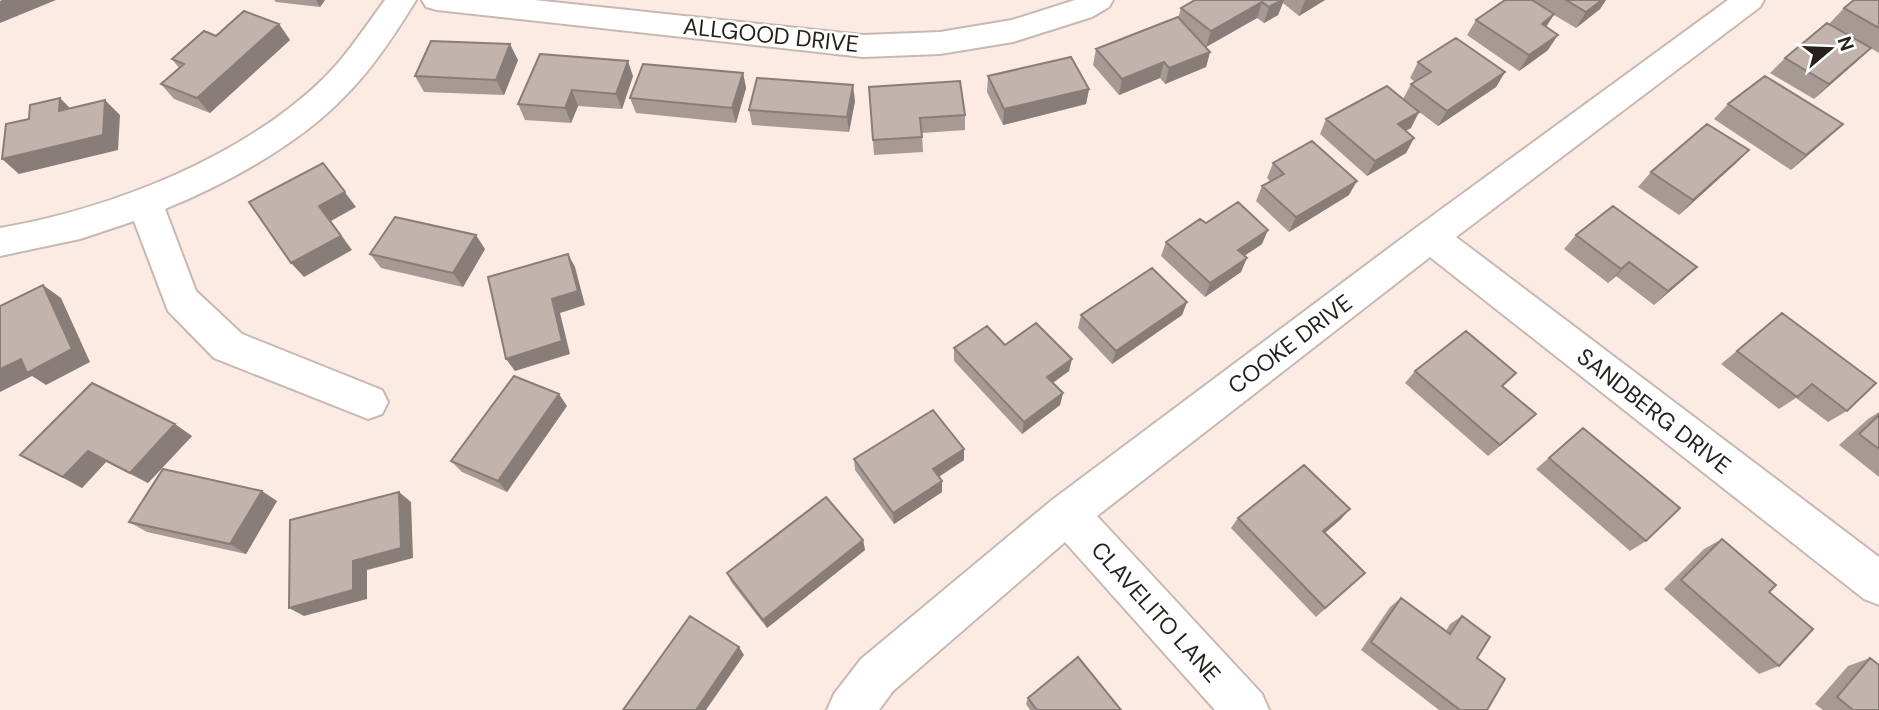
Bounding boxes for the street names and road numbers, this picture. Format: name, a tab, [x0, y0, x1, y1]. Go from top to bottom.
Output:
street label: ALLGOOD DRIVE	[682, 11, 860, 59]
street label: COOKE DRIVE	[1222, 288, 1358, 400]
street label: SANDBERG DRIVE	[1571, 341, 1737, 481]
street label: CLAVELITO LANE	[1085, 535, 1227, 689]

